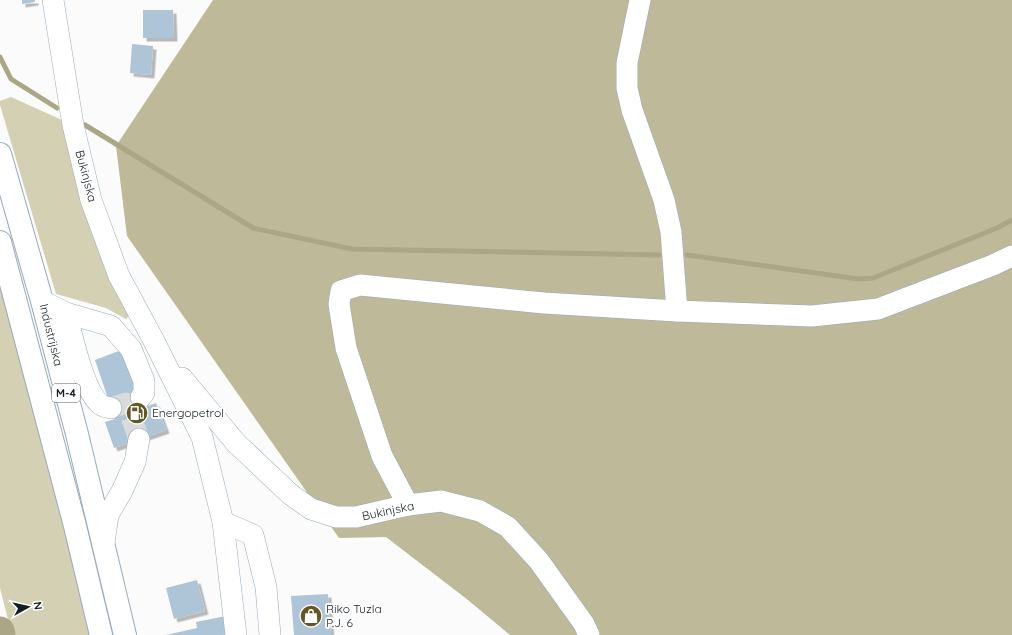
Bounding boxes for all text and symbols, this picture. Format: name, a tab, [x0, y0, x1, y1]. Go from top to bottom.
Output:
street label: Bukinjska	[72, 148, 101, 203]
street label: Industrijska	[37, 302, 66, 368]
road number: M-4	[52, 384, 80, 402]
fuel station icon: Energopetrol	[124, 400, 150, 426]
place label: Energopetrol	[152, 405, 224, 420]
street label: Bukinjska	[360, 498, 415, 523]
north arrow	[8, 587, 48, 627]
text: N	[30, 601, 45, 611]
place label: Riko Tuzla P.J. 6	[326, 601, 382, 630]
shop icon: Riko Tuzla P.J. 6	[298, 603, 324, 629]

